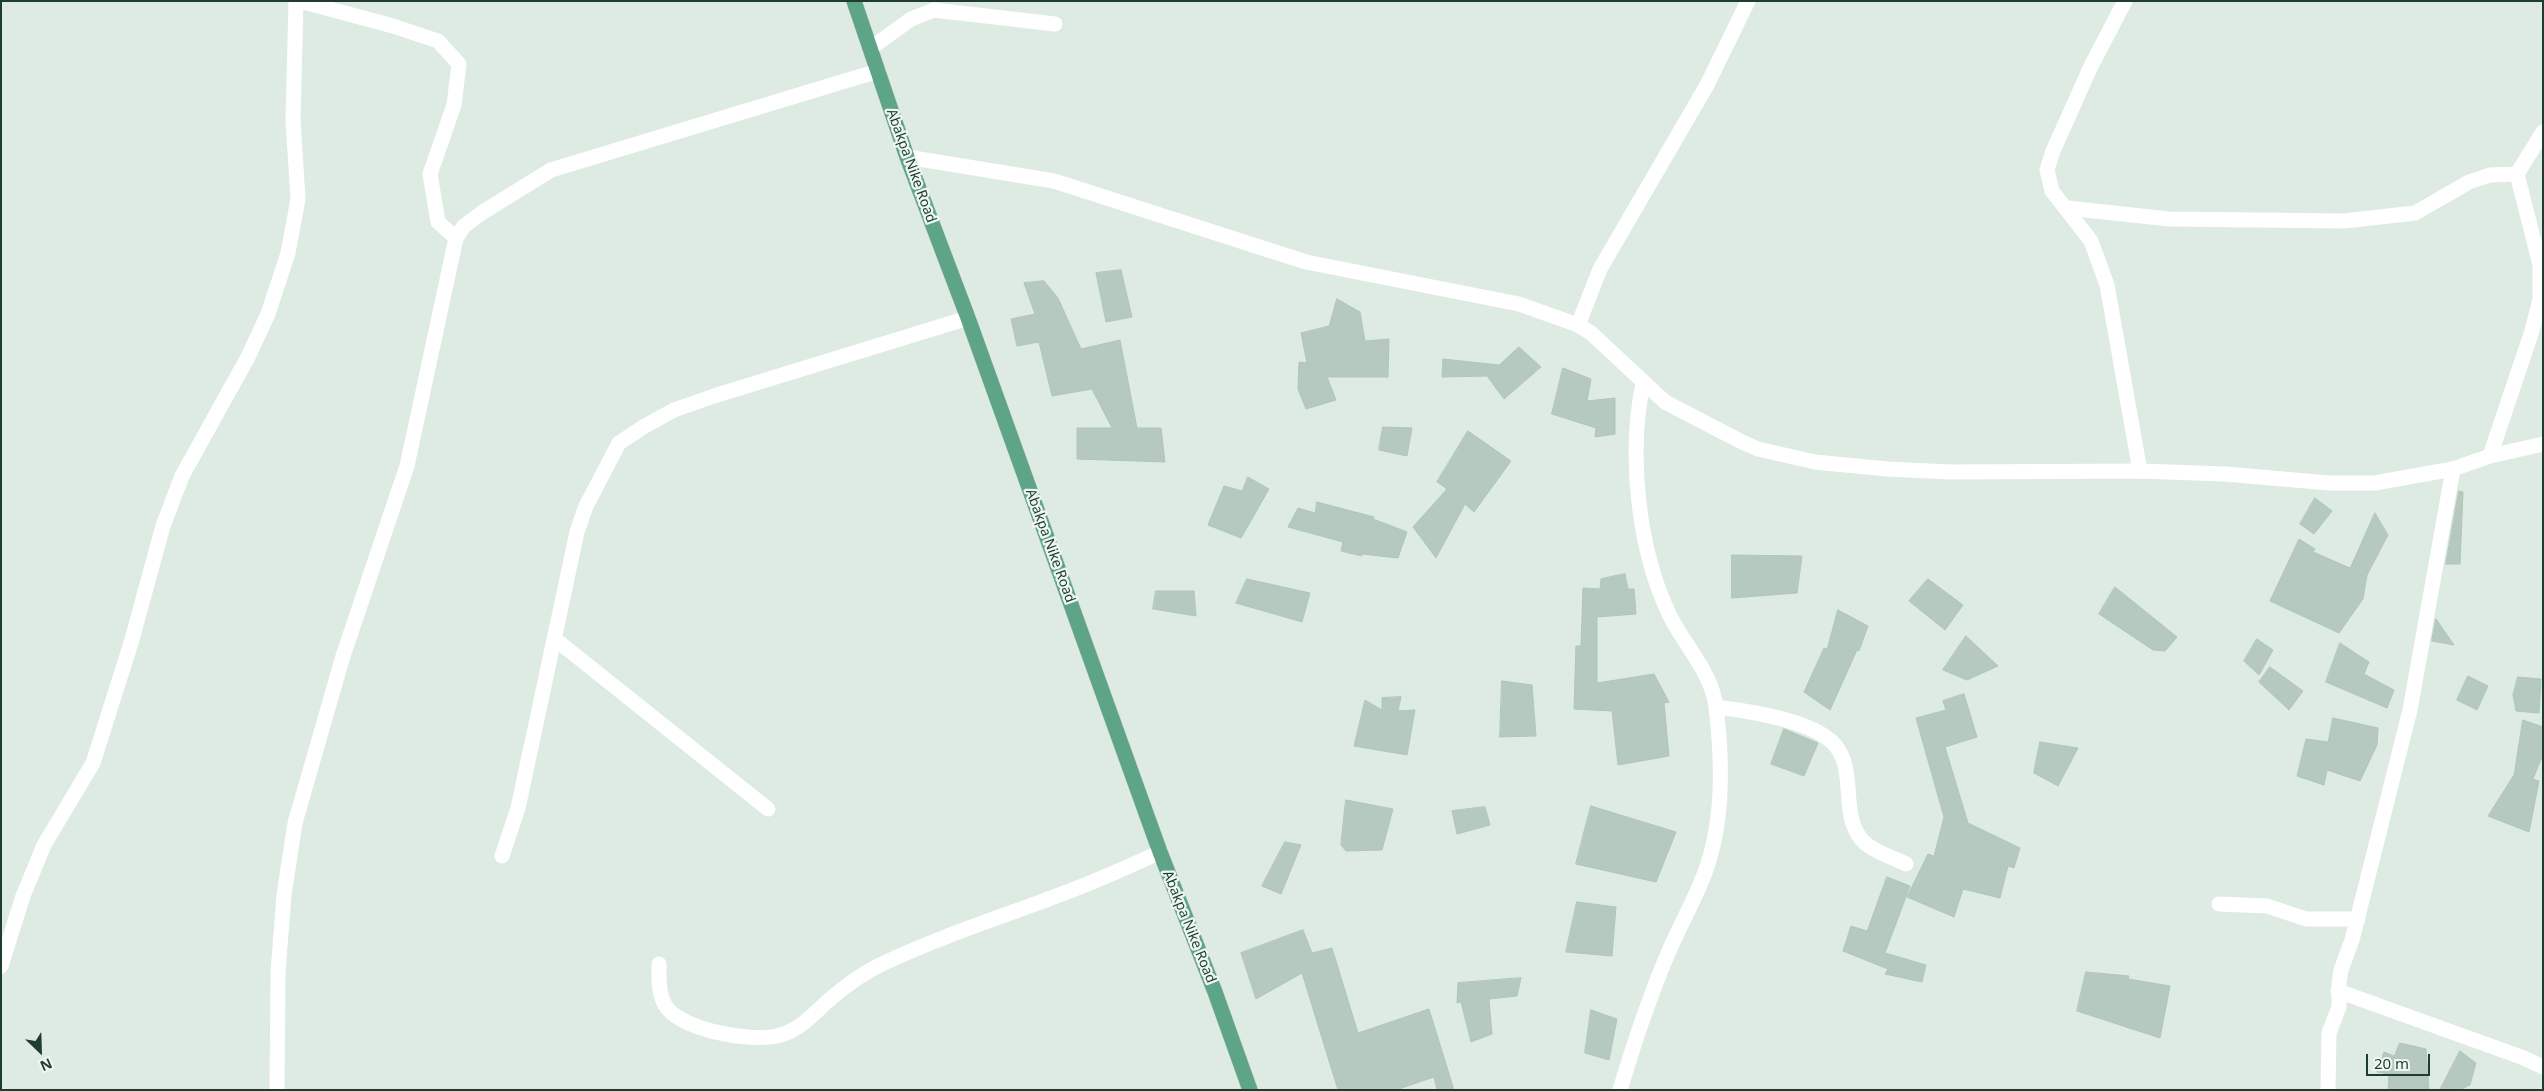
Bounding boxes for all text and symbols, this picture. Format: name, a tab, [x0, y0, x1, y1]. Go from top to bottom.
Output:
street label: Abakpa Nike Road	[883, 107, 939, 225]
street label: Abakpa Nike Road	[1022, 487, 1078, 605]
street label: Abakpa Nike Road	[1159, 868, 1219, 986]
north arrow	[15, 1026, 65, 1076]
scale bar	[2369, 1044, 2433, 1076]
text: 20 m	[2374, 1053, 2409, 1073]
text: N	[37, 1054, 55, 1076]

